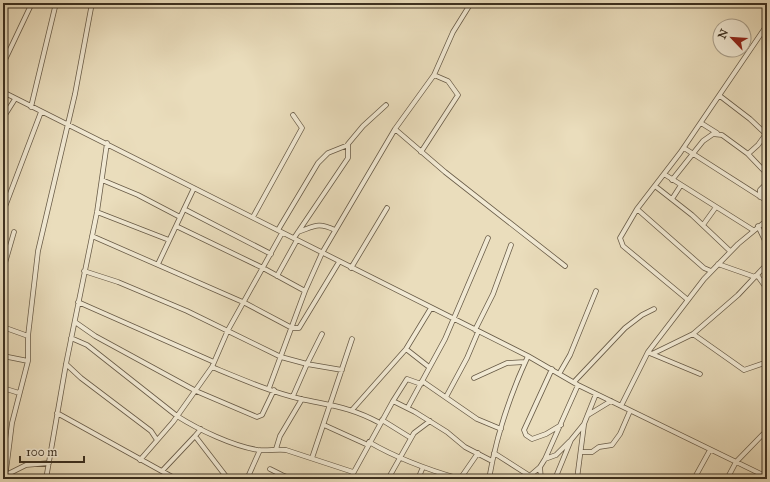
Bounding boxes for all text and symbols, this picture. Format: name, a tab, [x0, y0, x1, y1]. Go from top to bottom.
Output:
north arrow	[712, 18, 752, 58]
text: N	[716, 26, 732, 41]
scale bar	[20, 438, 84, 464]
text: 100 m	[26, 445, 57, 459]

